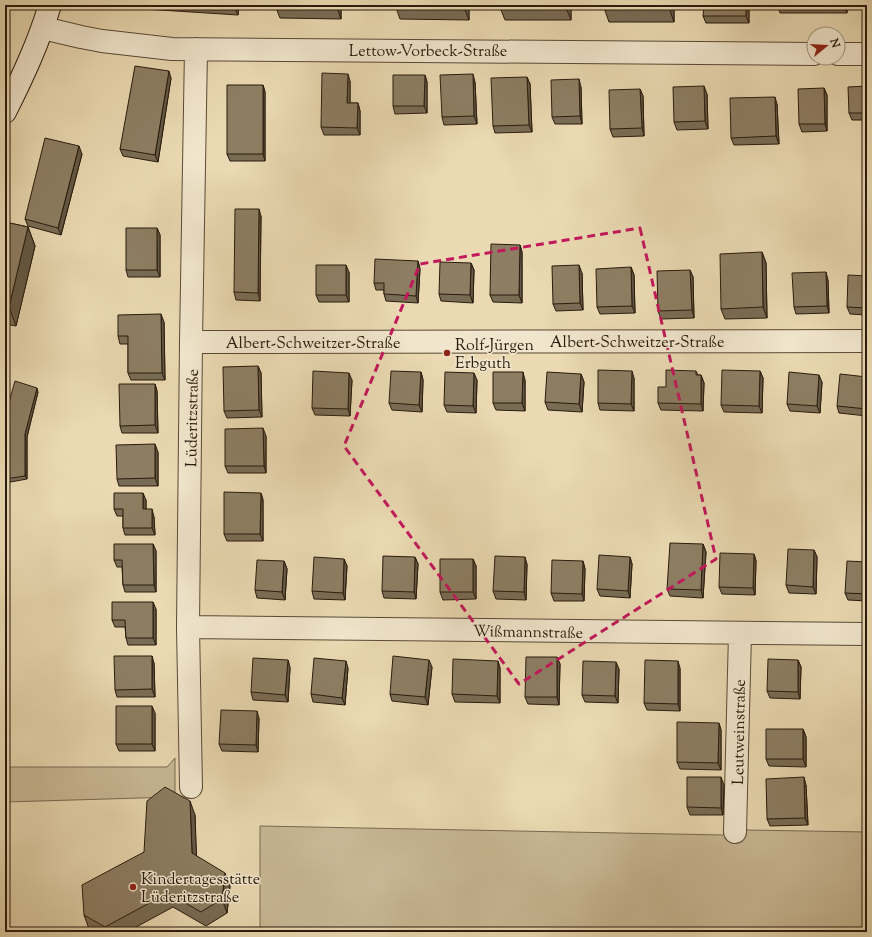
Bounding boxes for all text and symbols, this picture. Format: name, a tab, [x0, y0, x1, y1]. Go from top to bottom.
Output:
north arrow	[806, 26, 846, 66]
text: N	[825, 36, 844, 50]
street label: Lettow-Vorbeck-Straße	[349, 41, 507, 64]
street label: Albert-Schweitzer-Straße	[550, 332, 724, 355]
street label: Albert-Schweitzer-Straße	[226, 333, 400, 356]
place label: Rolf-Jürgen Erbguth	[455, 335, 534, 376]
marker: Rolf-Jürgen Erbguth	[442, 348, 452, 358]
street label: Lüderitzstraße	[181, 369, 206, 467]
street label: Wißmannstraße	[473, 621, 583, 646]
street label: Leutweinstraße	[728, 679, 753, 785]
place label: Kindertagesstätte Lüderitzstraße	[141, 869, 260, 910]
marker: Kindertagesstätte Lüderitzstraße	[128, 882, 138, 892]

